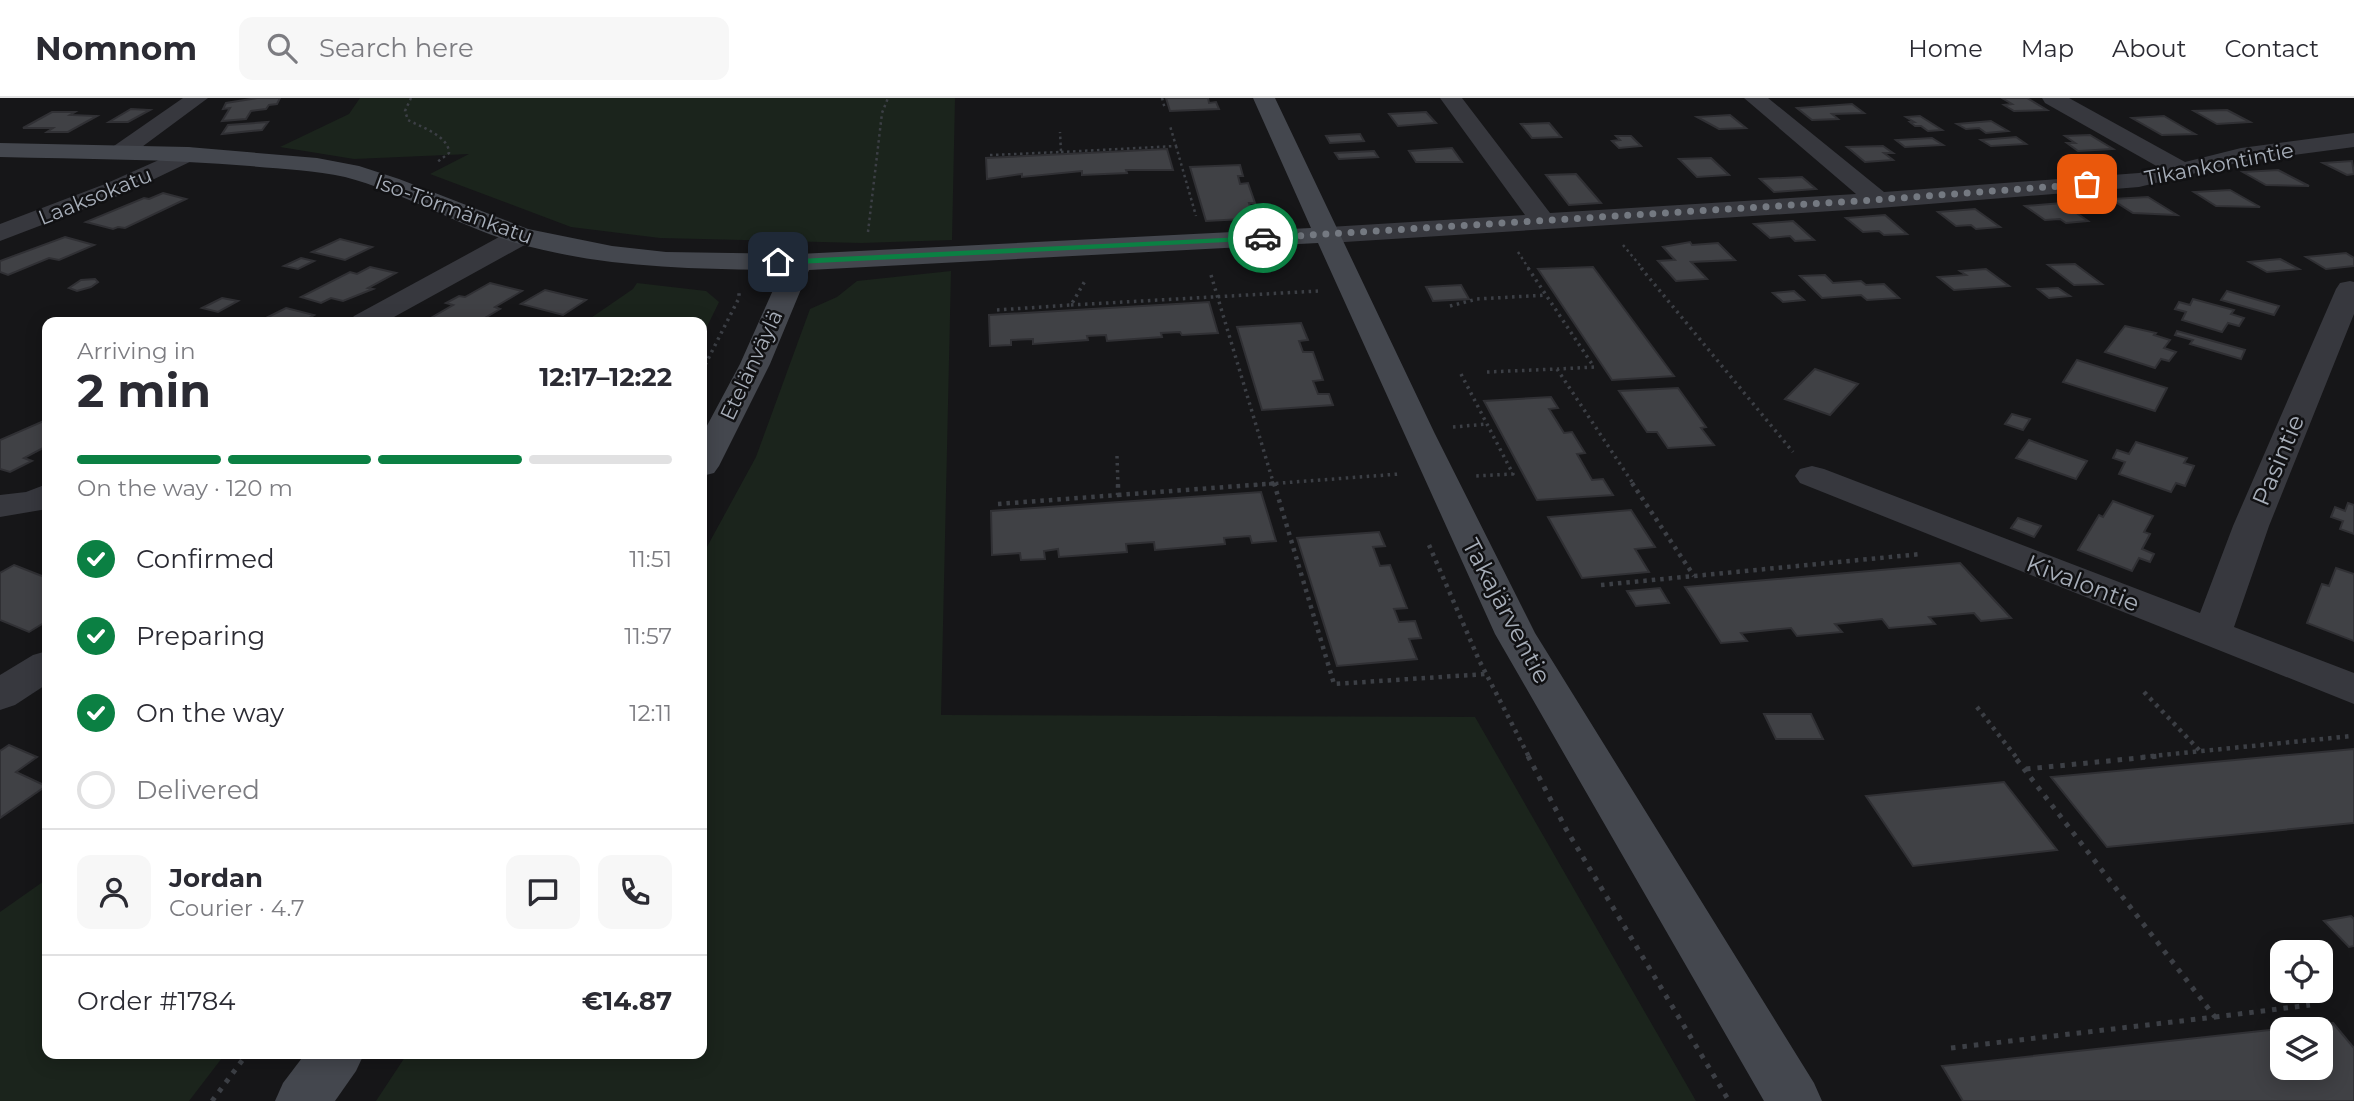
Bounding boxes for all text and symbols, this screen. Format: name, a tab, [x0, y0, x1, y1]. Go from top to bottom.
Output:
search box	[239, 17, 729, 80]
text: Nomnom	[35, 28, 197, 68]
icon: search	[263, 29, 301, 67]
text: Search here	[319, 32, 474, 64]
text: Home	[1908, 34, 1983, 63]
text: Map	[2021, 34, 2074, 63]
text: About	[2112, 34, 2186, 63]
text: Contact	[2224, 34, 2319, 63]
street label: Tikankontintie	[2142, 137, 2296, 191]
pin	[2057, 154, 2117, 214]
street label: Laaksokatu	[35, 162, 155, 230]
icon: bag	[2068, 165, 2106, 203]
street label: Iso-Törmänkatu	[372, 169, 536, 249]
courier	[1228, 203, 1298, 273]
icon: car	[1244, 219, 1282, 257]
pin	[748, 232, 808, 292]
icon: home	[759, 243, 797, 281]
street label: Etelänväylä	[715, 306, 787, 424]
text: Arriving in	[77, 337, 196, 365]
text: 12:17–12:22	[539, 361, 672, 393]
text: 2 min	[77, 362, 211, 419]
street label: Pasintie	[2246, 410, 2310, 510]
text: On the way · 120 m	[77, 474, 293, 502]
street label: Takajärventie	[1457, 533, 1557, 689]
icon: check	[77, 540, 115, 578]
text: Confirmed	[136, 543, 275, 575]
text: 11:51	[629, 545, 672, 573]
street label: Kivalontie	[2022, 548, 2144, 618]
icon: check	[77, 617, 115, 655]
text: Preparing	[136, 620, 265, 652]
text: 11:57	[624, 622, 672, 650]
icon: check	[77, 694, 115, 732]
text: On the way	[136, 697, 284, 729]
text: 12:11	[629, 699, 672, 727]
text: Delivered	[136, 774, 260, 806]
button: person	[77, 855, 151, 929]
button: chat	[506, 855, 580, 929]
button: phone	[598, 855, 672, 929]
text: Jordan	[169, 862, 263, 894]
text: Courier · 4.7	[169, 894, 305, 922]
map controls	[2270, 940, 2333, 1080]
button: locate	[2270, 940, 2333, 1003]
text: Order #1784	[77, 985, 236, 1017]
text: €14.87	[582, 985, 672, 1017]
button: layers	[2270, 1017, 2333, 1080]

